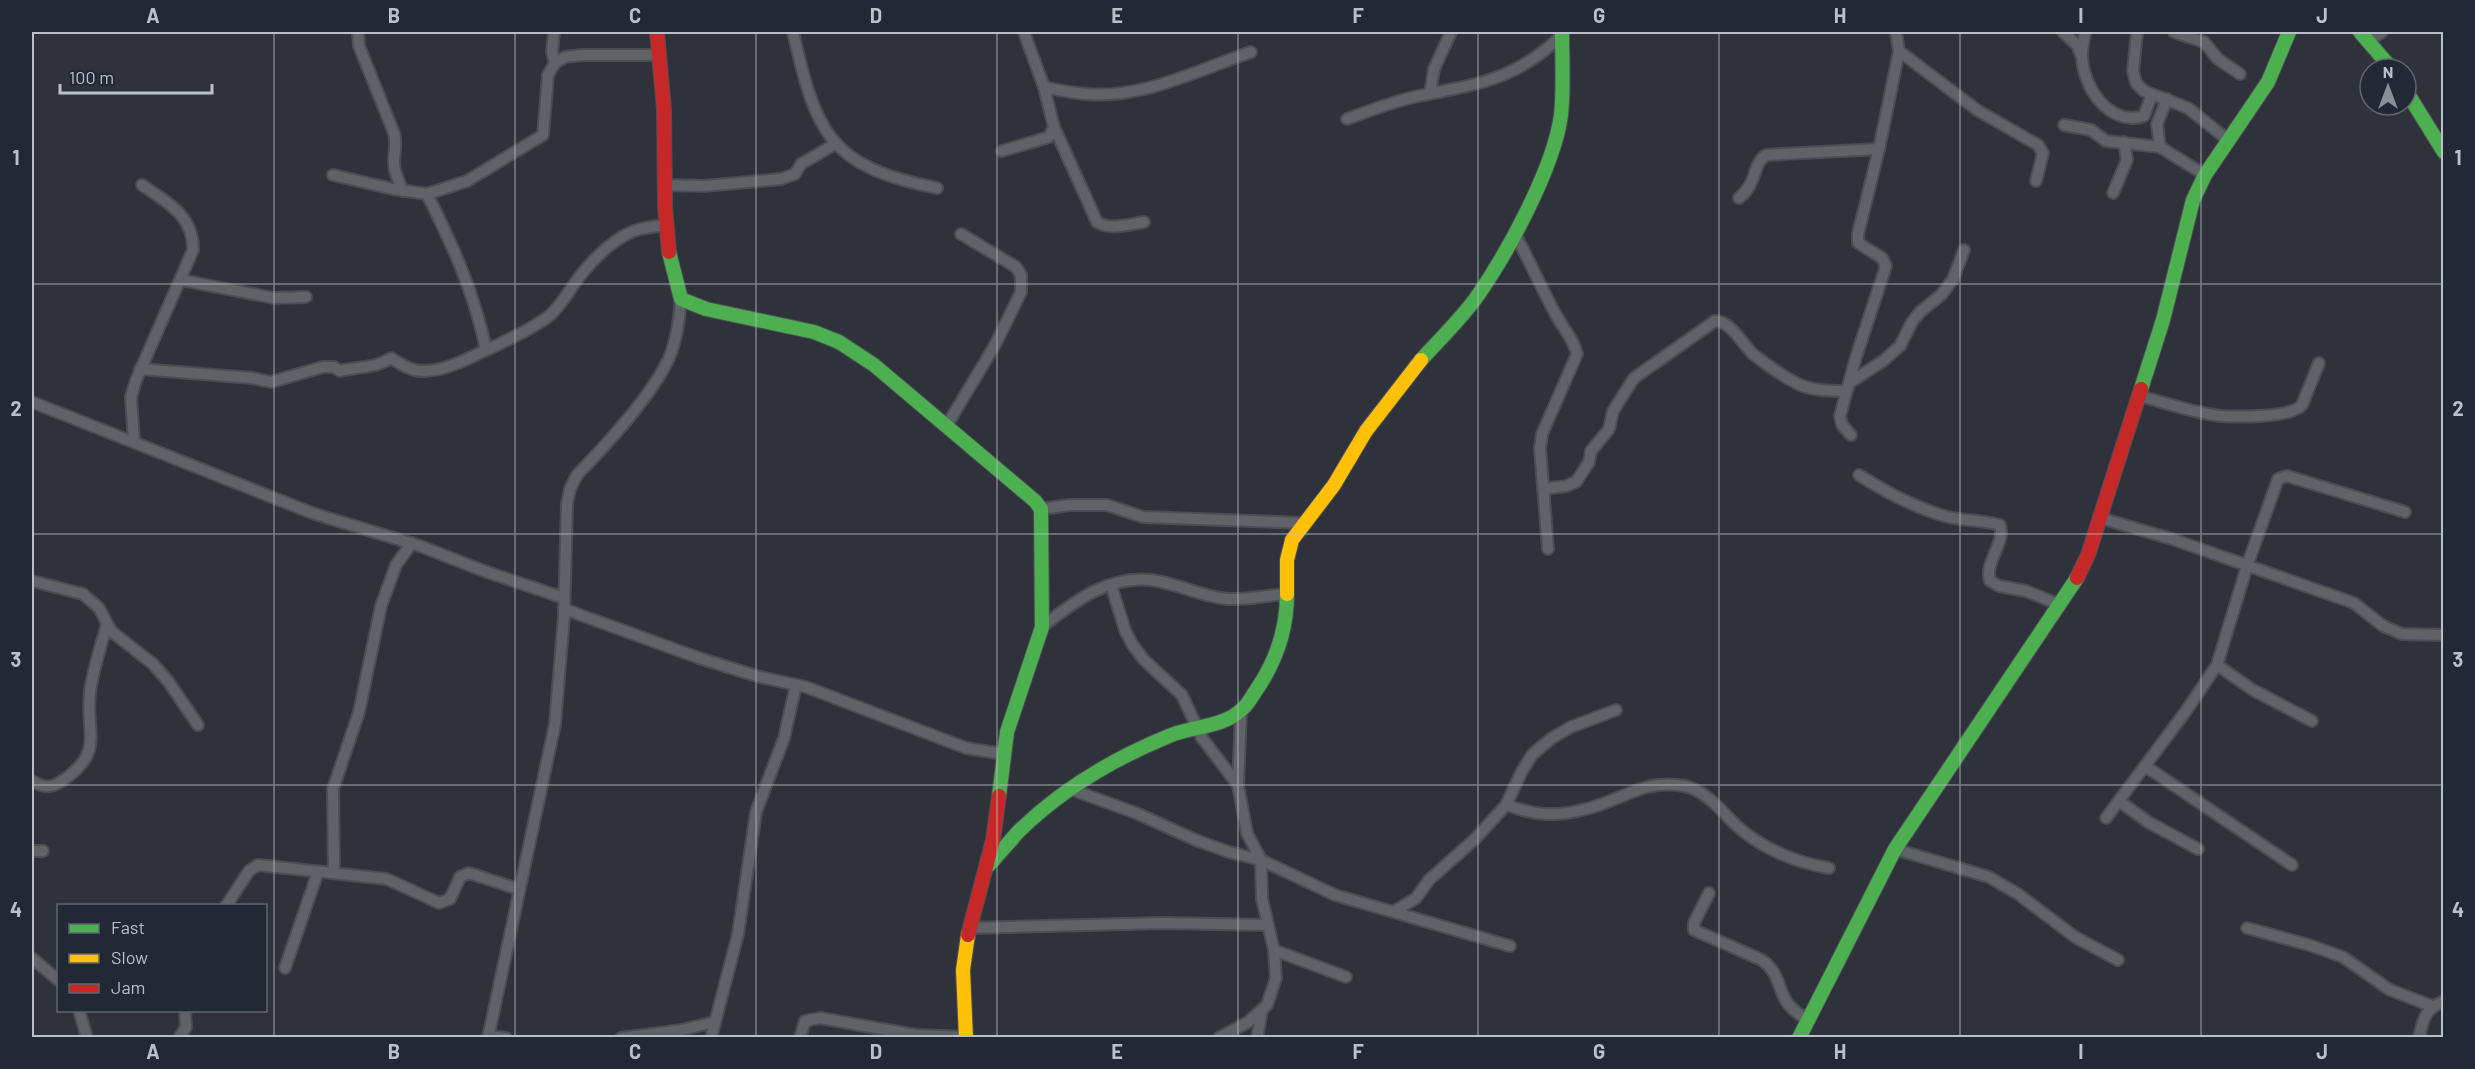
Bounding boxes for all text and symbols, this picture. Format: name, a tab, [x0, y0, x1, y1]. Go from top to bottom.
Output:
text: A	[146, 3, 160, 27]
text: B	[388, 3, 400, 27]
text: C	[629, 3, 641, 27]
text: D	[870, 3, 882, 27]
text: E	[1111, 3, 1123, 27]
text: F	[1352, 3, 1364, 27]
text: G	[1593, 3, 1605, 27]
text: H	[1834, 3, 1846, 27]
text: I	[2078, 3, 2084, 27]
text: J	[2316, 3, 2328, 27]
scale bar	[60, 57, 212, 95]
north arrow	[2358, 57, 2418, 117]
text: N	[2383, 62, 2393, 81]
text: 100 m	[69, 66, 114, 88]
text: 1	[12, 145, 20, 169]
text: 1	[2454, 145, 2462, 169]
text: 2	[10, 396, 22, 420]
text: 2	[2452, 396, 2464, 420]
text: 3	[11, 647, 21, 671]
text: 3	[2453, 647, 2463, 671]
text: 4	[10, 897, 22, 921]
text: 4	[2452, 897, 2464, 921]
legend	[57, 904, 267, 1012]
text: Fast	[111, 916, 145, 938]
text: Slow	[111, 946, 148, 968]
text: Jam	[111, 976, 145, 998]
text: A	[146, 1039, 160, 1063]
text: B	[388, 1039, 400, 1063]
text: C	[629, 1039, 641, 1063]
text: D	[870, 1039, 882, 1063]
text: E	[1111, 1039, 1123, 1063]
text: F	[1352, 1039, 1364, 1063]
text: G	[1593, 1039, 1605, 1063]
text: H	[1834, 1039, 1846, 1063]
text: I	[2078, 1039, 2084, 1063]
text: J	[2316, 1039, 2328, 1063]

